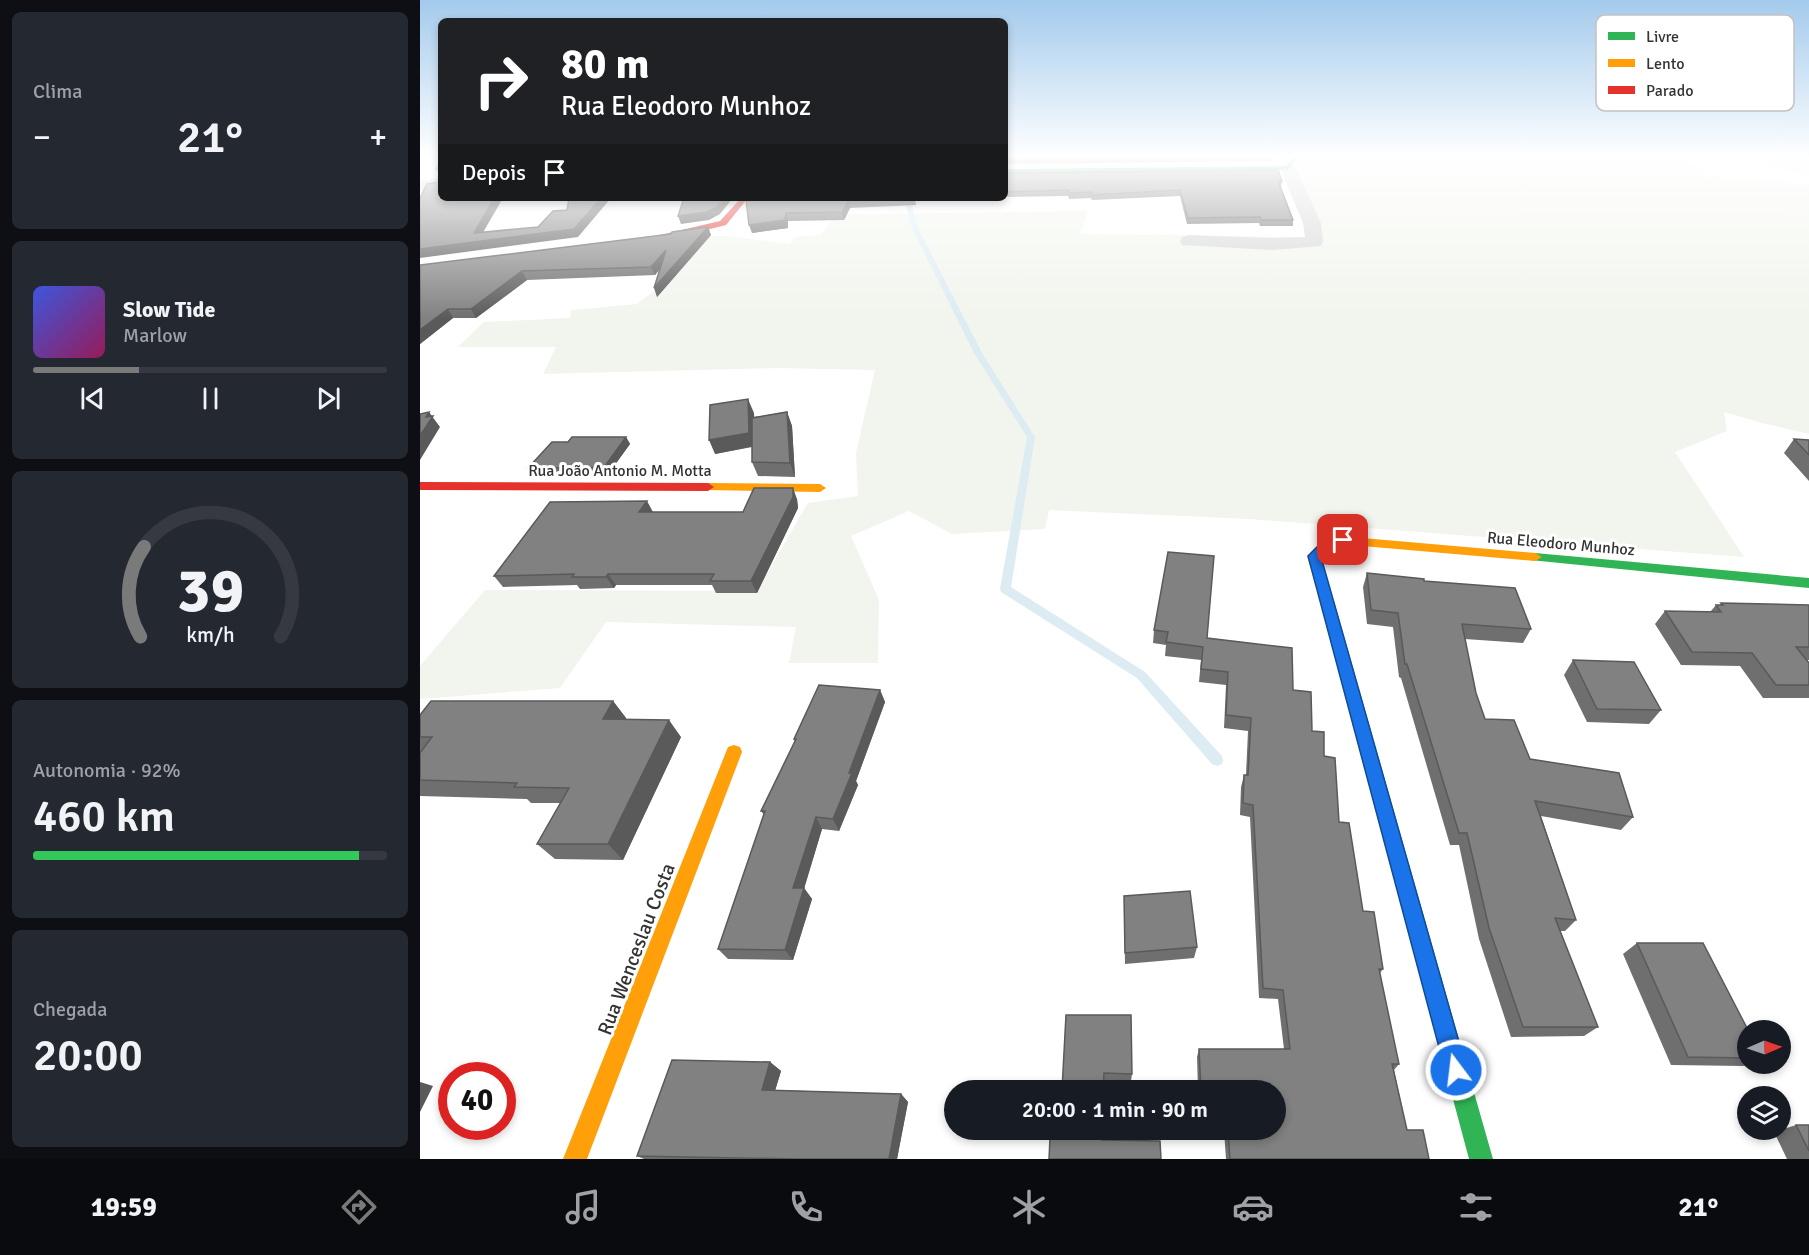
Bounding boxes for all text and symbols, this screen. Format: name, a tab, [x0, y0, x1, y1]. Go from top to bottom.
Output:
legend	[1596, 15, 1794, 111]
text: Livre	[1646, 27, 1679, 47]
text: 80 m	[561, 39, 650, 90]
icon: right	[462, 42, 540, 120]
text: Lento	[1646, 54, 1684, 74]
text: Clima	[33, 79, 82, 104]
text: Parado	[1646, 81, 1693, 101]
text: Rua Eleodoro Munhoz	[561, 90, 811, 123]
text: 21°	[177, 110, 243, 165]
text: −	[33, 117, 51, 158]
text: +	[369, 117, 387, 158]
icon: arrive	[538, 156, 571, 189]
text: Depois	[462, 159, 526, 186]
text: Slow Tide	[123, 296, 215, 323]
text: Marlow	[123, 323, 187, 348]
icon: previous	[76, 382, 109, 415]
icon: pause	[194, 382, 227, 415]
icon: next	[312, 382, 345, 415]
street label: Rua João Antonio M. Motta	[528, 461, 712, 481]
pin	[1317, 514, 1368, 565]
icon: arrive	[1326, 523, 1359, 556]
street label: Rua Eleodoro Munhoz	[1486, 528, 1636, 560]
text: 39	[176, 552, 244, 629]
text: km/h	[186, 622, 234, 648]
text: Autonomia · 92%	[33, 758, 181, 783]
text: 460 km	[33, 789, 175, 844]
street label: Rua Wenceslau Costa	[592, 860, 681, 1039]
text: Chegada	[33, 997, 107, 1022]
north arrow	[1737, 1020, 1791, 1074]
map controls	[1737, 1020, 1791, 1140]
text: 20:00	[33, 1028, 143, 1083]
position arrow	[1424, 1038, 1488, 1102]
speed limit sign: 40	[438, 1062, 516, 1140]
button: layers	[1737, 1086, 1791, 1140]
text: 20:00 · 1 min · 90 m	[1022, 1096, 1208, 1123]
icon: directions	[338, 1186, 380, 1228]
icon: music	[562, 1186, 604, 1228]
icon: phone	[785, 1186, 827, 1228]
icon: climate	[1008, 1186, 1050, 1228]
icon: car	[1232, 1186, 1274, 1228]
icon: filters	[1455, 1186, 1497, 1228]
text: 19:59	[91, 1191, 157, 1224]
text: 21°	[1678, 1191, 1718, 1224]

